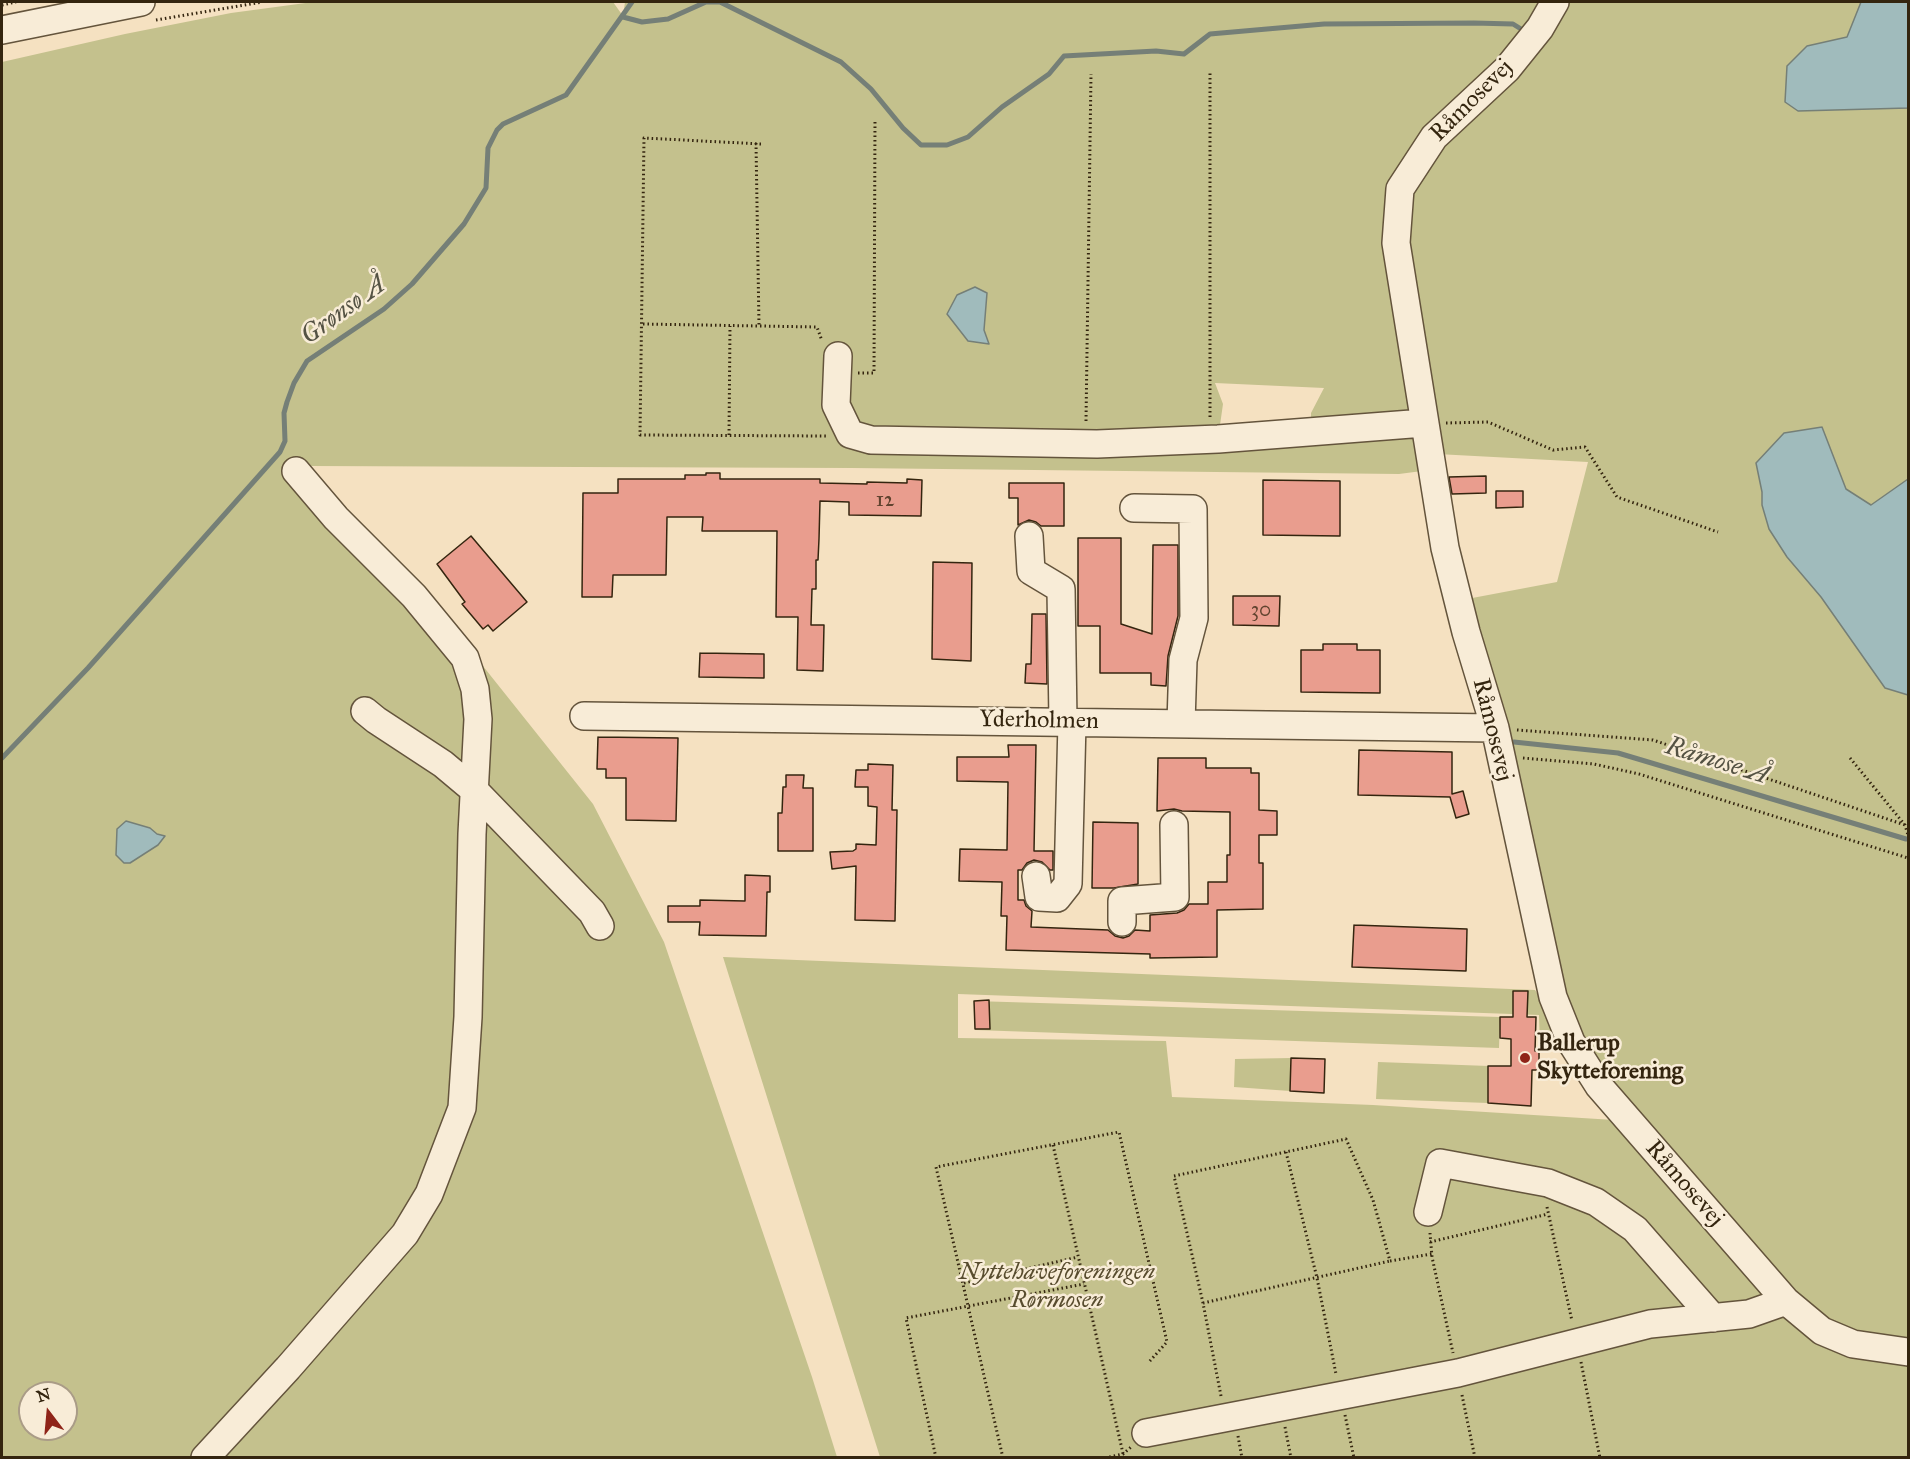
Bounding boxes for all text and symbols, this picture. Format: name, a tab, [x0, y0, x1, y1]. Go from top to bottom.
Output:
street label: Råmosevej	[1425, 54, 1519, 148]
water label: Grønsø Å	[295, 270, 393, 352]
house number: 12	[876, 488, 894, 514]
house number: 30	[1251, 598, 1271, 624]
street label: Råmosevej	[1465, 676, 1519, 784]
street label: Yderholmen	[979, 706, 1099, 736]
water label: Råmose Å	[1662, 732, 1772, 792]
place label: Ballerup Skytteforening	[1537, 1030, 1683, 1086]
marker: Ballerup Skytteforening	[1518, 1051, 1532, 1065]
street label: Råmosevej	[1639, 1135, 1729, 1233]
park label: Nyttehaveforeningen Rørmosen	[959, 1259, 1155, 1315]
north arrow	[18, 1381, 78, 1441]
text: N	[34, 1384, 53, 1406]

